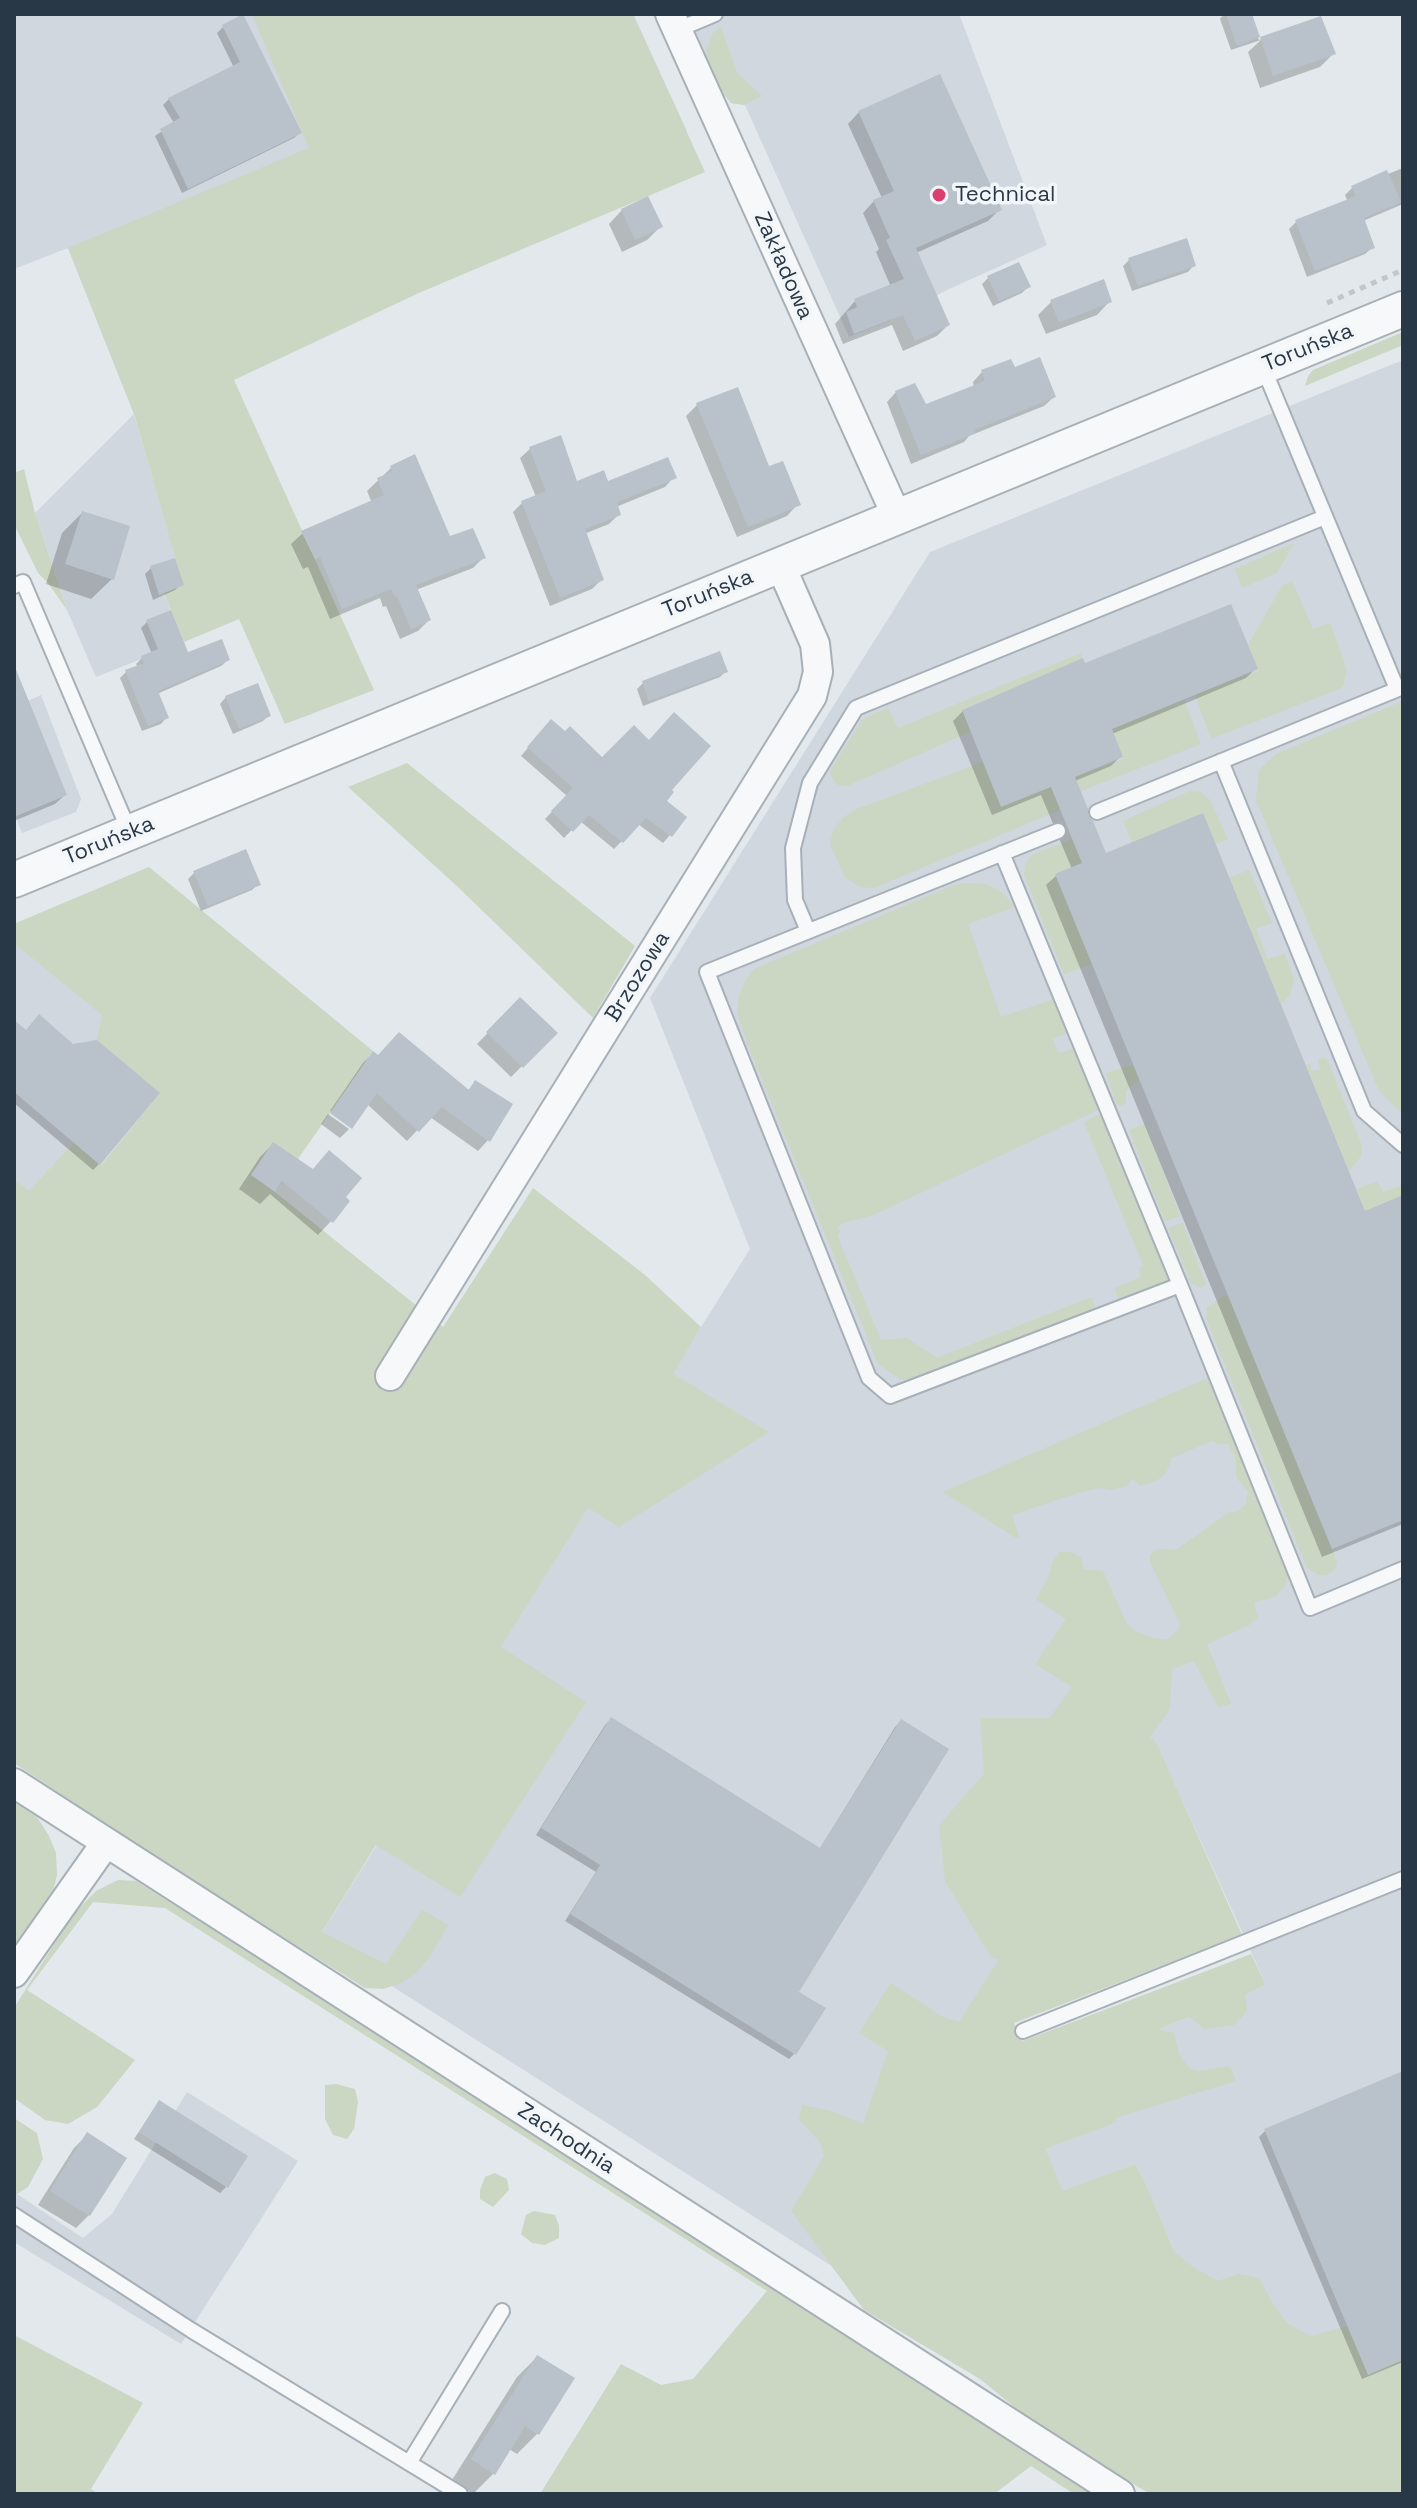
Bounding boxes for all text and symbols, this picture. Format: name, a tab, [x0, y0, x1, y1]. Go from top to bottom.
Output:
place label: Technical	[955, 182, 1055, 208]
marker: Technical	[930, 186, 948, 204]
street label: Zakładowa	[748, 208, 818, 324]
street label: Toruńska	[1259, 318, 1357, 378]
street label: Toruńska	[659, 564, 757, 624]
street label: Toruńska	[60, 811, 158, 871]
street label: Brzozowa	[600, 927, 676, 1027]
street label: Zachodnia	[512, 2098, 620, 2180]

